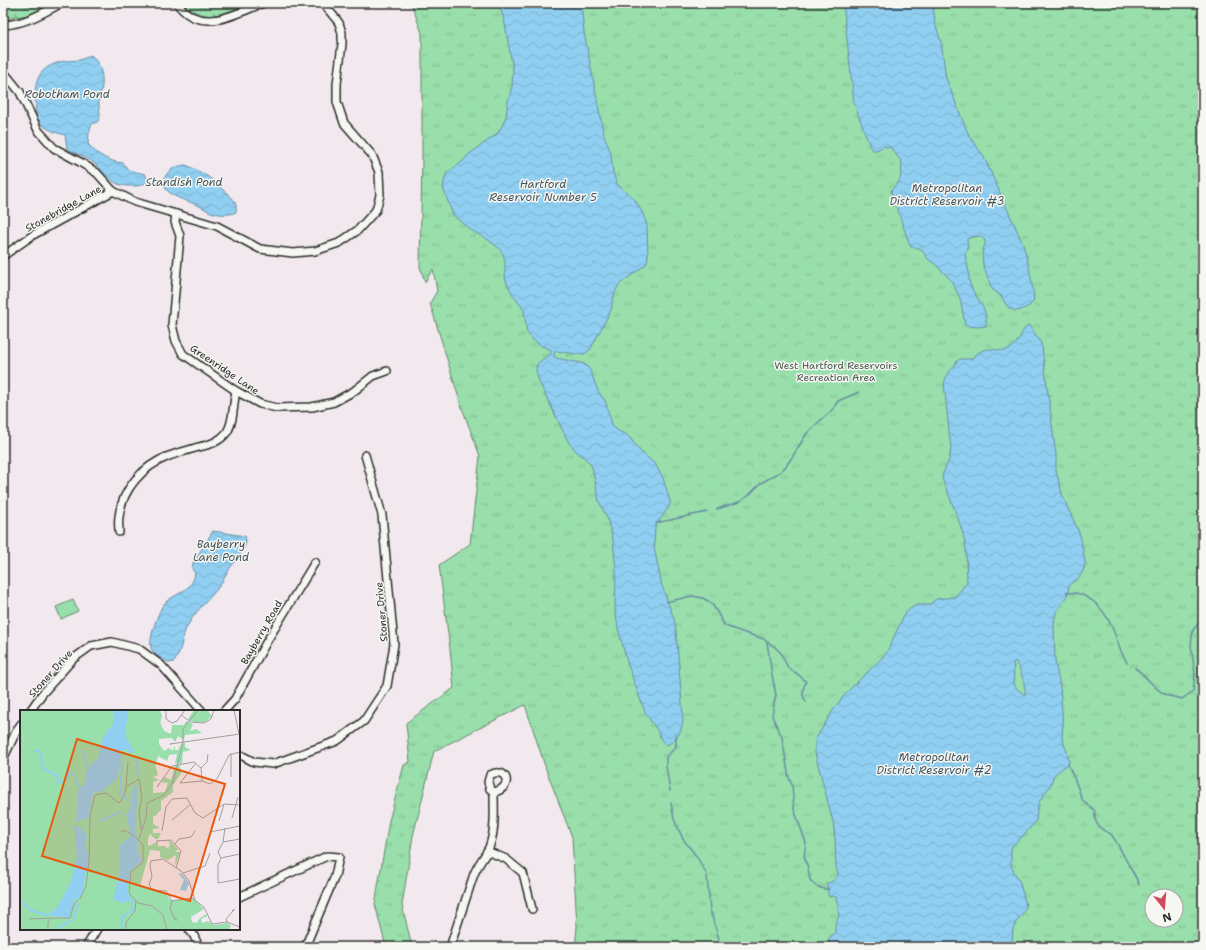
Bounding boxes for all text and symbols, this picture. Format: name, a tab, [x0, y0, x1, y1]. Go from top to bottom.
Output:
water label: Robotham Pond	[24, 87, 110, 102]
water label: Standish Pond	[145, 175, 223, 190]
water label: Hartford Reservoir Number 5	[489, 177, 597, 205]
water label: Metropolitan District Reservoir #3	[889, 181, 1005, 209]
street label: Stonebridge Lane	[23, 182, 104, 235]
street label: Greenridge Lane	[188, 341, 262, 398]
park label: West Hartford Reservoirs Recreation Area	[775, 359, 897, 384]
water label: Bayberry Lane Pond	[193, 537, 249, 565]
street label: Stoner Drive	[372, 581, 391, 642]
street label: Bayberry Road	[238, 597, 285, 667]
street label: Stoner Drive	[26, 647, 75, 700]
inset map	[20, 710, 240, 930]
water label: Metropolitan District Reservoir #2	[876, 750, 992, 778]
north arrow	[1144, 888, 1184, 928]
text: N	[1160, 909, 1173, 926]

